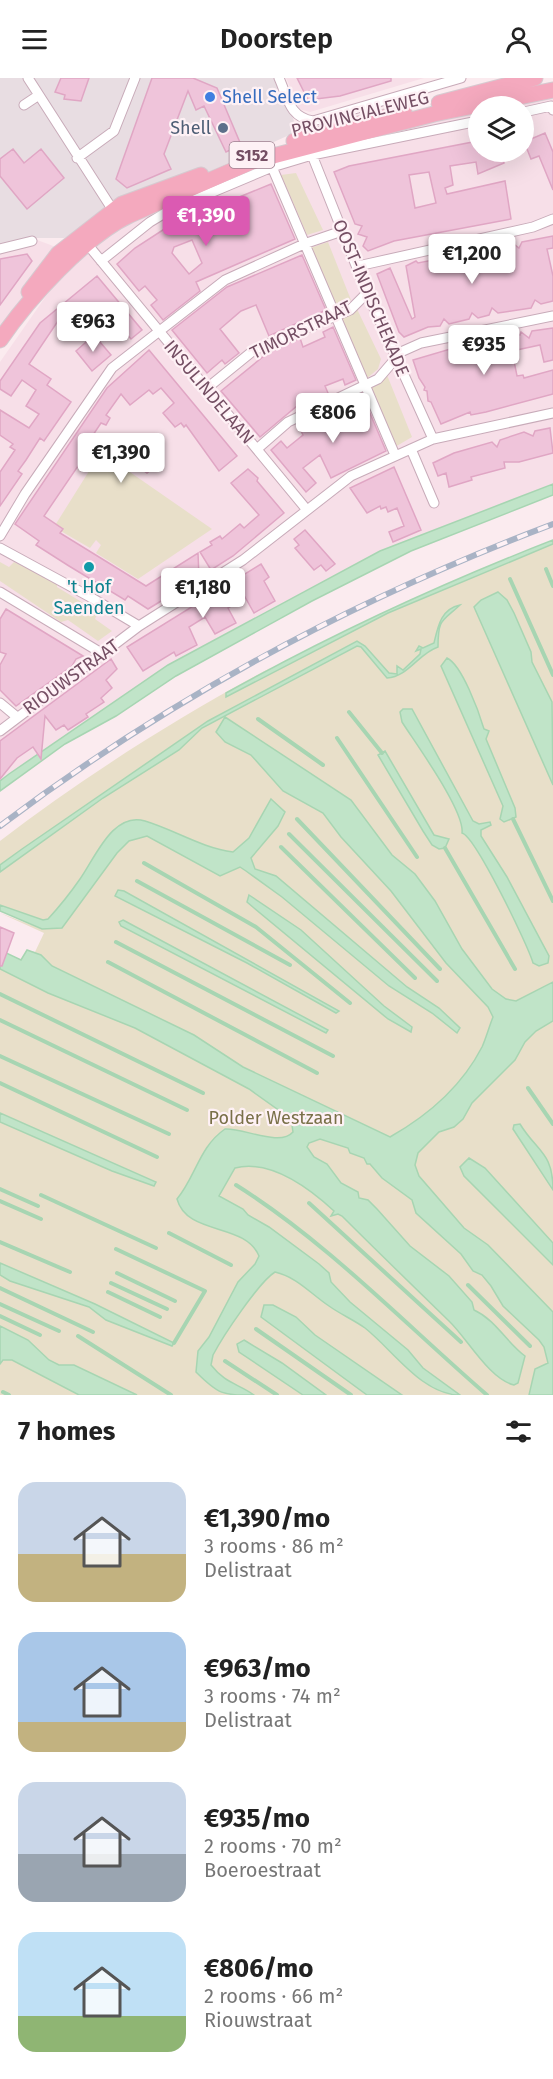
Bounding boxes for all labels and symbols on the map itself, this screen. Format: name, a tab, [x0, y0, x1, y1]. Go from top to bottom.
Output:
place label: Shell Select	[222, 86, 318, 108]
street label: PROVINCIALEWEG	[289, 86, 431, 142]
marker: Shell Select	[203, 90, 217, 104]
place label: Shell	[170, 117, 211, 139]
marker: Shell	[216, 121, 230, 135]
road number: S152	[230, 142, 274, 168]
pin: €1,390	[157, 196, 255, 247]
street label: OOST-INDISCHEKADE	[328, 216, 414, 380]
pin: €1,200	[423, 234, 521, 285]
street label: TIMORSTRAAT	[247, 296, 356, 364]
pin: €963	[57, 302, 129, 353]
pin: €935	[448, 325, 520, 376]
street label: INSULINDELAAN	[159, 336, 259, 448]
pin: €806	[297, 393, 369, 444]
pin: €1,390	[72, 433, 170, 484]
marker: 't Hof Saenden	[82, 560, 96, 574]
pin: €1,180	[154, 568, 252, 619]
place label: 't Hof Saenden	[53, 576, 125, 619]
street label: RIOUWSTRAAT	[18, 634, 124, 719]
park label: Polder Westzaan	[209, 1107, 343, 1129]

